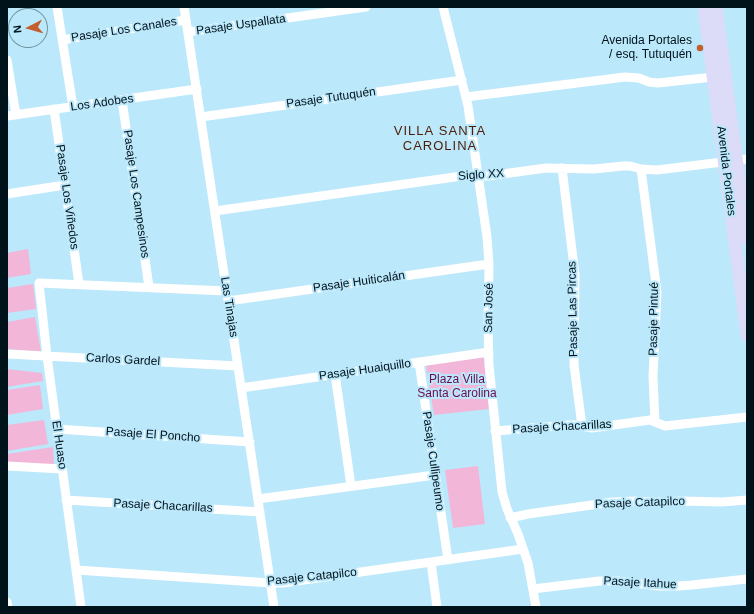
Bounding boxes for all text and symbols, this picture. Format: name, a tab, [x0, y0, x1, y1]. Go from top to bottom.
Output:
north arrow	[8, 8, 48, 48]
street label: Pasaje Uspallata	[195, 12, 287, 38]
street label: Pasaje Los Canales	[70, 15, 178, 45]
text: N	[11, 25, 23, 34]
place label: Avenida Portales / esq. Tutuquén	[601, 34, 692, 62]
marker: Avenida Portales / esq. Tutuquén	[695, 43, 705, 53]
street label: Pasaje Tutuquén	[285, 85, 377, 111]
street label: Los Adobes	[70, 91, 134, 115]
district label: VILLA SANTA CAROLINA	[394, 123, 486, 154]
street label: Avenida Portales	[713, 125, 739, 217]
street label: Pasaje Los Campesinos	[120, 129, 152, 259]
street label: Pasaje Los Viñedos	[53, 144, 81, 250]
street label: Siglo XX	[458, 166, 504, 184]
street label: Pasaje Las Pircas	[565, 261, 581, 357]
street label: Pasaje Huiticalán	[312, 268, 406, 296]
street label: Las Tinajas	[217, 276, 241, 338]
street label: Pasaje Pintué	[646, 282, 662, 356]
street label: San José	[481, 283, 497, 333]
street label: Carlos Gardel	[86, 351, 160, 369]
street label: Pasaje Huaiquillo	[318, 356, 412, 384]
park label: Plaza Villa Santa Carolina	[417, 373, 497, 401]
street label: Pasaje Cullipeumo	[419, 410, 447, 512]
street label: Pasaje Chacarillas	[512, 417, 612, 437]
street label: El Huaso	[48, 420, 70, 470]
street label: Pasaje El Poncho	[105, 425, 201, 445]
street label: Pasaje Catapilco	[595, 494, 685, 512]
street label: Pasaje Chacarillas	[113, 496, 213, 516]
street label: Pasaje Catapilco	[266, 565, 358, 589]
street label: Pasaje Itahue	[603, 574, 677, 592]

